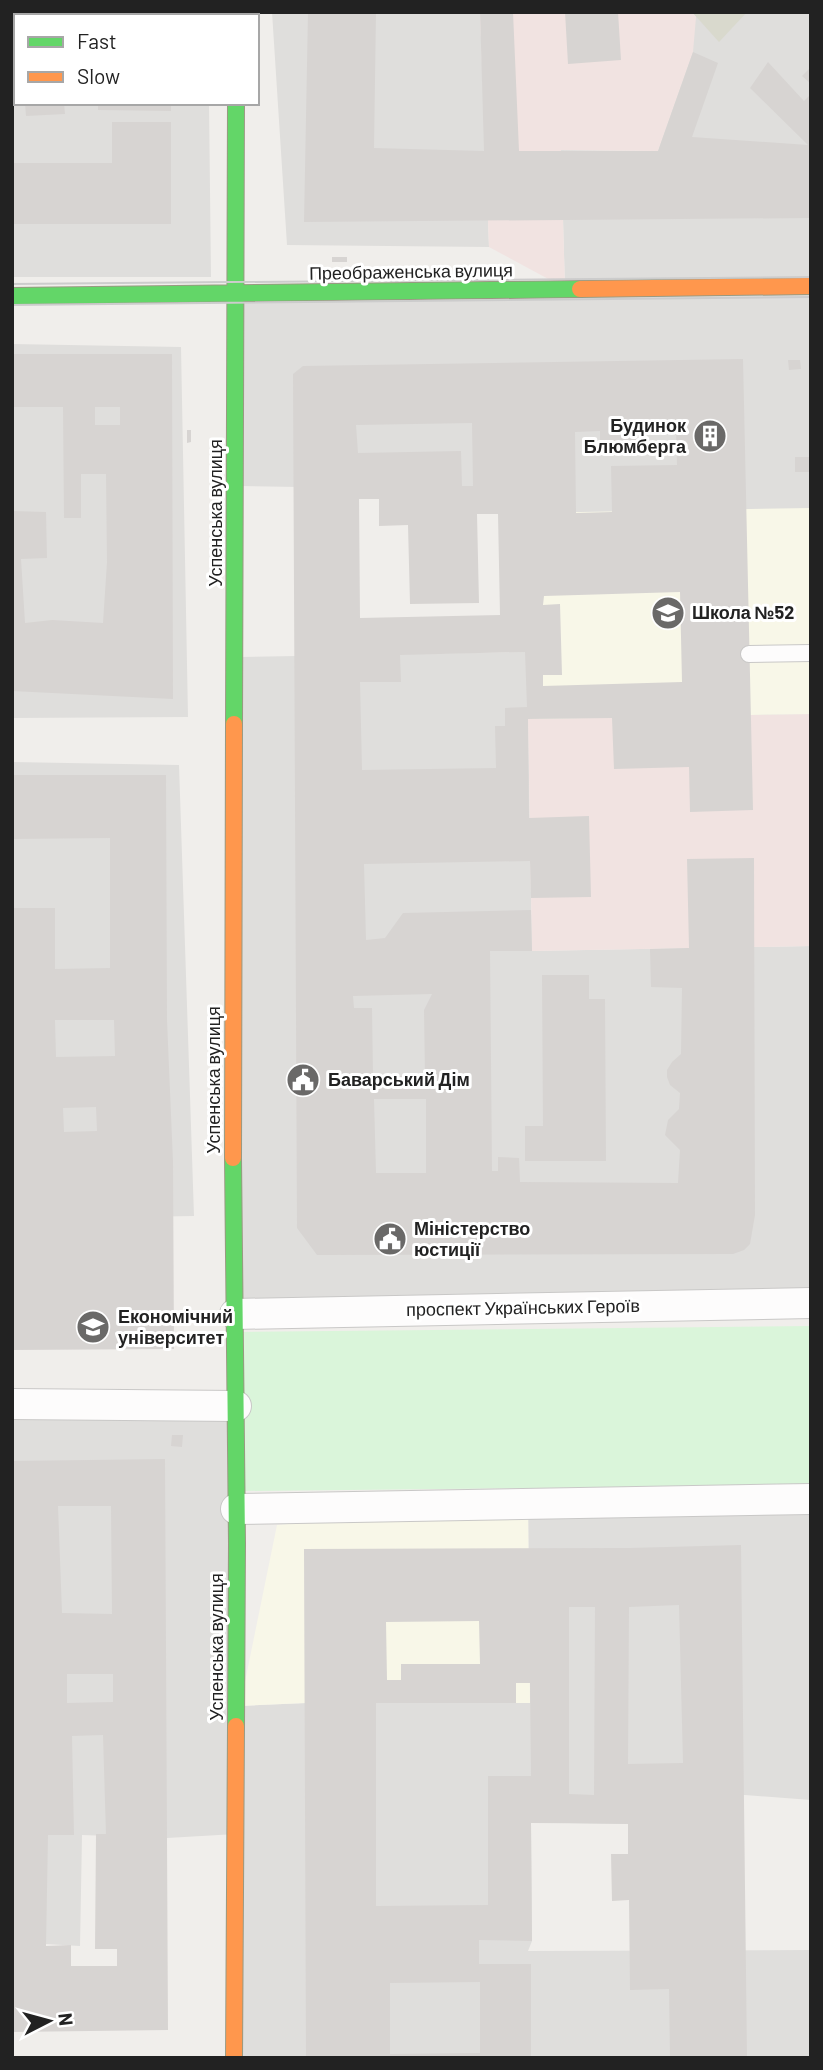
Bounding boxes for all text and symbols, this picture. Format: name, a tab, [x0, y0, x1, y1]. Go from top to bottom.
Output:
legend	[14, 14, 259, 105]
text: Fast	[77, 28, 117, 53]
text: Slow	[77, 63, 120, 88]
street label: Преображенська вулиця	[309, 258, 513, 284]
place label: Будинок Блюмберга	[584, 414, 687, 457]
building icon: Будинок Блюмберга	[691, 417, 729, 455]
street label: Успенська вулиця	[204, 439, 226, 587]
school or university icon: Школа №52	[649, 594, 687, 632]
place label: Школа №52	[692, 601, 794, 623]
street label: Успенська вулиця	[202, 1006, 224, 1154]
public building icon: Баварський Дім	[284, 1061, 322, 1099]
place label: Баварський Дім	[328, 1068, 470, 1090]
place label: Міністерство юстиції	[414, 1217, 530, 1260]
public building icon: Міністерство юстиції	[371, 1220, 409, 1258]
street label: проспект Українських Героїв	[406, 1294, 640, 1320]
place label: Економічний університет	[118, 1305, 233, 1348]
school or university icon: Економічний університет	[74, 1308, 112, 1346]
street label: Успенська вулиця	[205, 1573, 227, 1721]
north arrow	[14, 1986, 84, 2056]
text: N	[54, 2012, 79, 2027]

